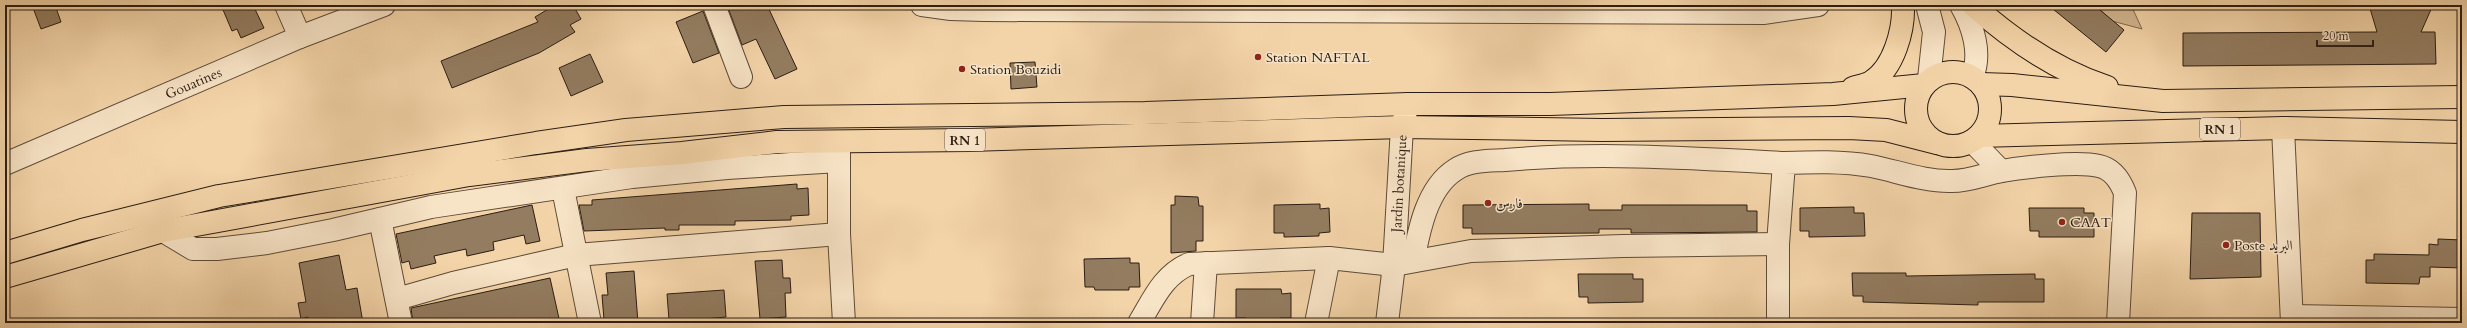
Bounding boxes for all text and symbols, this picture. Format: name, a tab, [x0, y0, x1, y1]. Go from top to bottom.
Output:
scale bar	[2317, 22, 2373, 48]
text: 20 m	[2323, 28, 2350, 44]
place label: Station NAFTAL	[1266, 48, 1370, 67]
marker: Station NAFTAL	[1253, 52, 1263, 62]
place label: Station Bouzidi	[970, 60, 1062, 79]
street label: Gouatines	[162, 63, 225, 104]
marker: Station Bouzidi	[957, 64, 967, 74]
road number: RN 1	[2200, 118, 2240, 140]
road number: RN 1	[945, 129, 985, 151]
street label: Jardin botanique	[1387, 134, 1412, 235]
place label: فارس	[1496, 194, 1523, 213]
marker: فارس	[1483, 198, 1493, 208]
place label: CAAT	[2070, 213, 2111, 232]
marker: CAAT	[2057, 217, 2067, 227]
place label: Poste البريد	[2234, 236, 2293, 255]
marker: Poste البريد	[2221, 240, 2231, 250]

